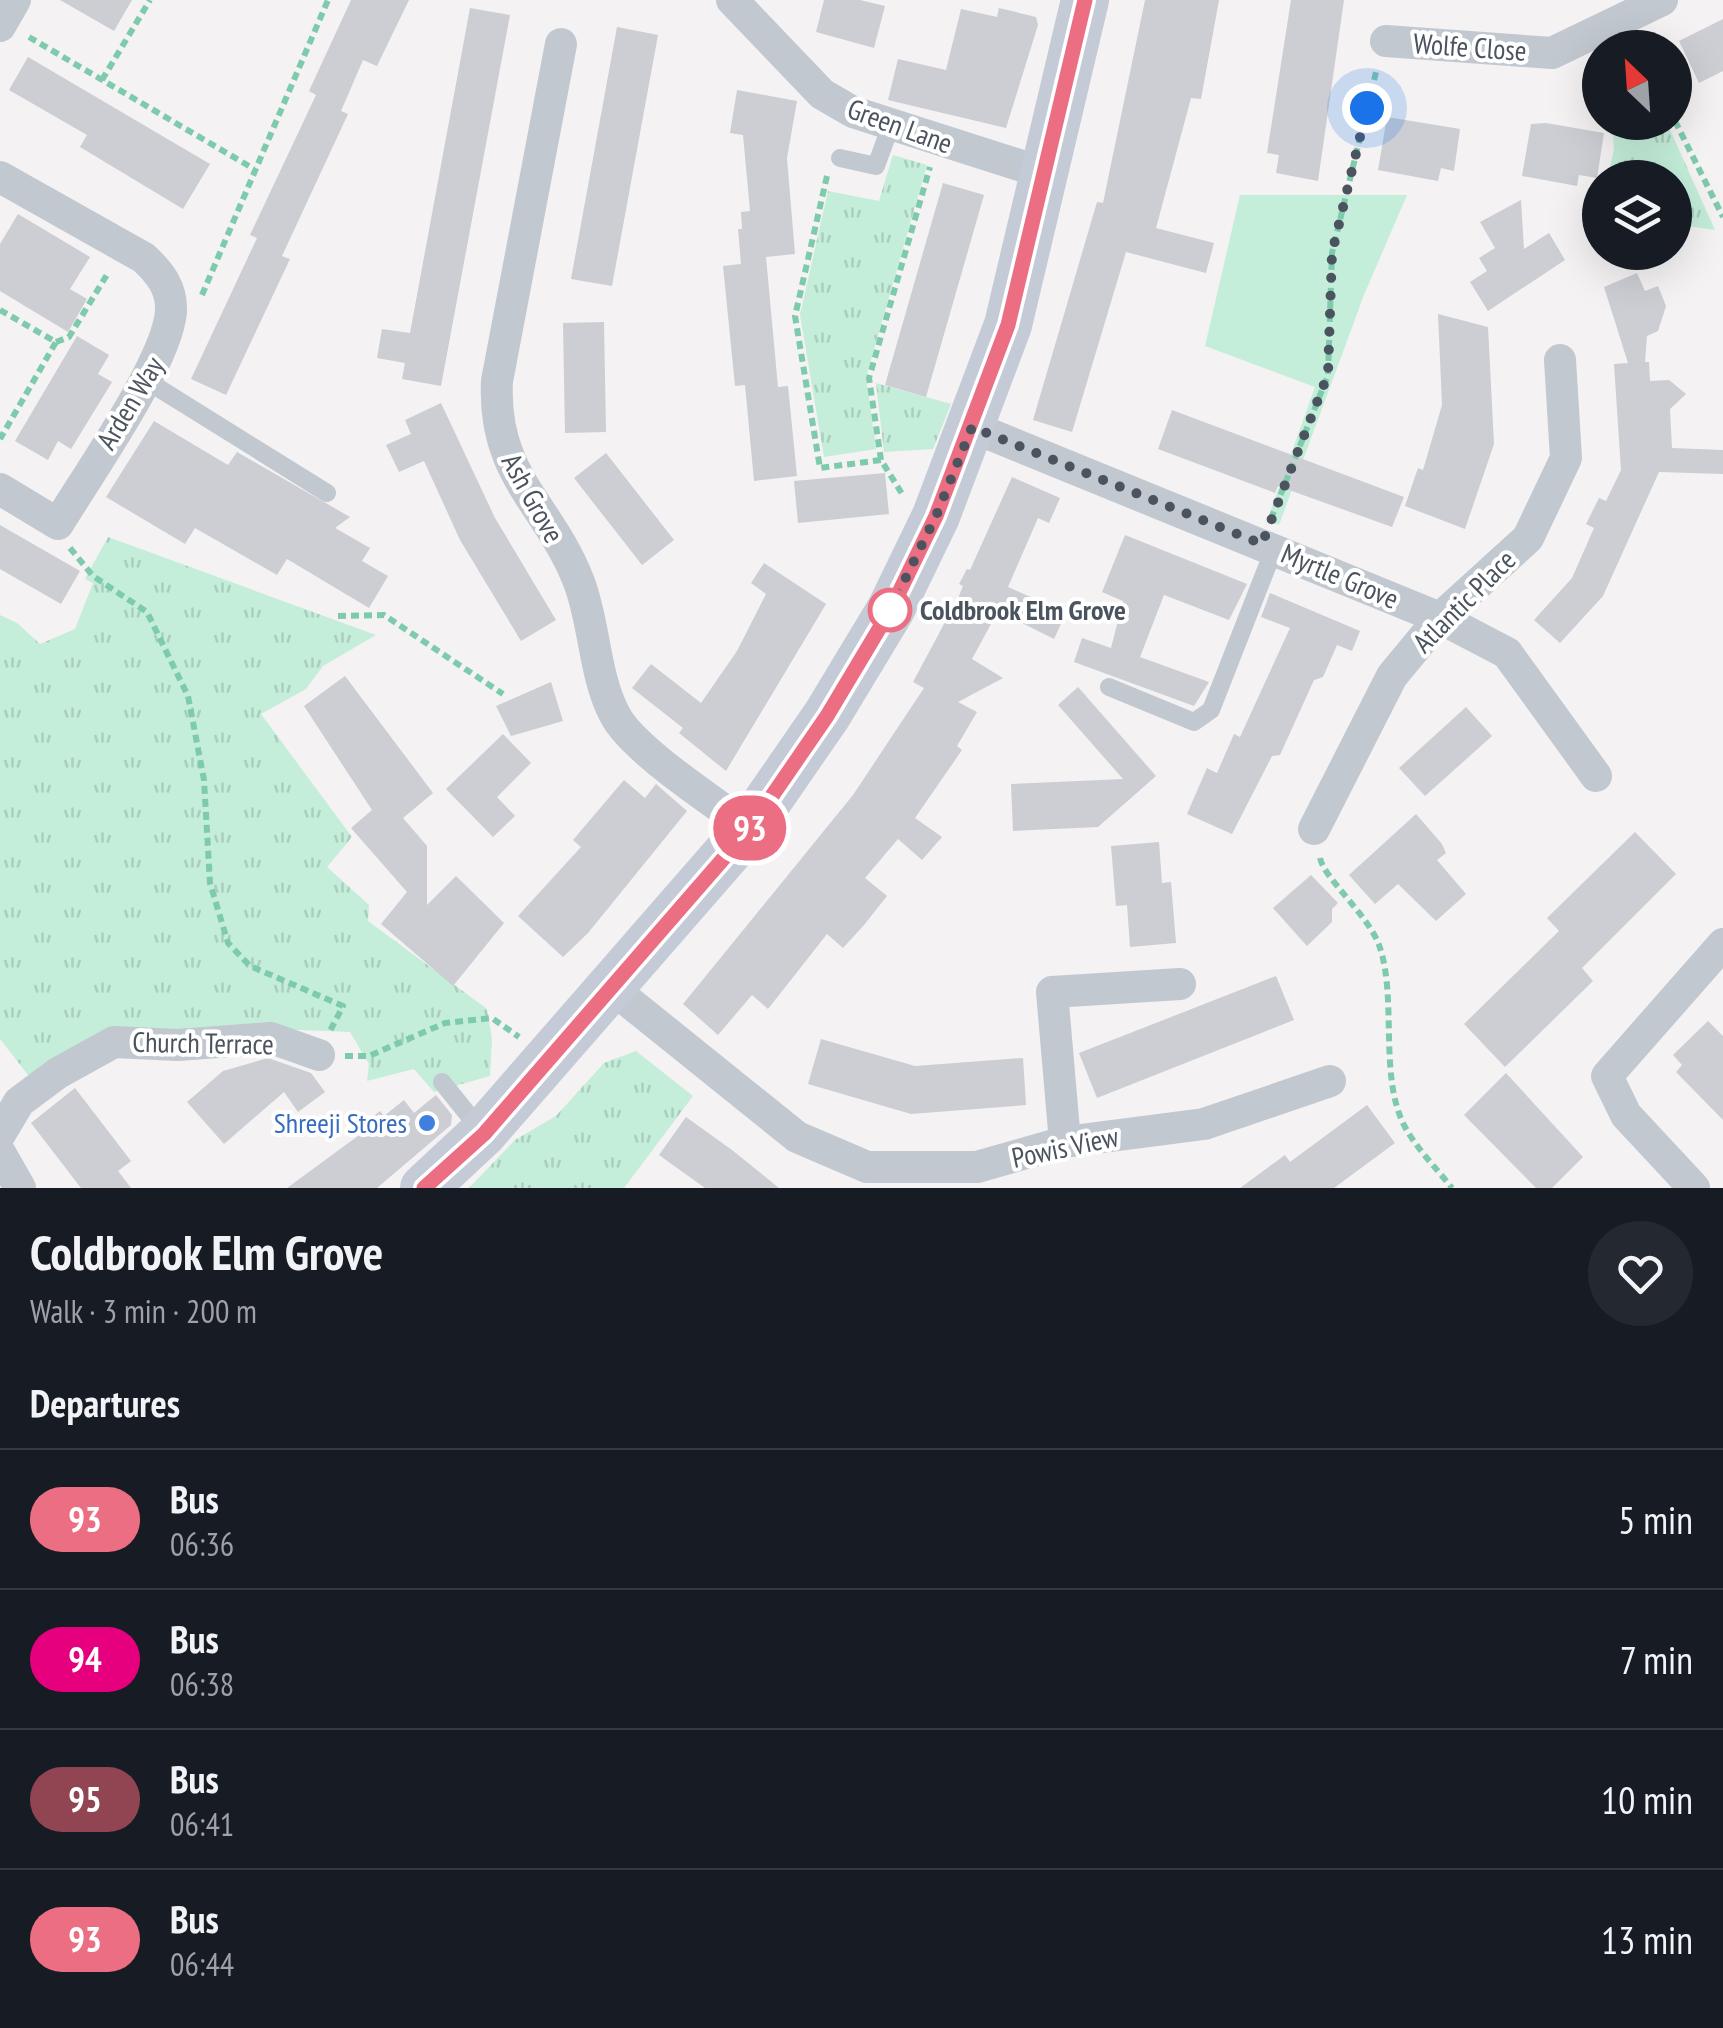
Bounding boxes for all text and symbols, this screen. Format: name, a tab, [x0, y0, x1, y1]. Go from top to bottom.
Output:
street label: Wolfe Close	[1412, 24, 1528, 69]
north arrow	[1582, 30, 1692, 140]
map controls	[1582, 30, 1692, 270]
your location	[1342, 83, 1392, 133]
street label: Green Lane	[843, 90, 958, 162]
button: layers	[1582, 160, 1692, 270]
street label: Arden Way	[87, 349, 172, 456]
street label: Ash Grove	[494, 447, 573, 549]
street label: Myrtle Grove	[1276, 534, 1405, 617]
street label: Atlantic Place	[1404, 541, 1523, 660]
marker: Coldbrook Elm Grove	[869, 589, 911, 631]
place label: Coldbrook Elm Grove	[920, 591, 1126, 628]
line badge: 93	[705, 796, 795, 860]
text: 93	[733, 805, 767, 851]
street label: Church Terrace	[132, 1023, 274, 1062]
place label: Shreeji Stores	[274, 1104, 407, 1141]
marker: Shreeji Stores	[416, 1112, 438, 1134]
street label: Powis View	[1008, 1117, 1122, 1176]
text: Coldbrook Elm Grove	[30, 1221, 383, 1283]
button: heart	[1588, 1221, 1693, 1326]
text: Walk · 3 min · 200 m	[30, 1290, 257, 1332]
text: Departures	[30, 1378, 180, 1427]
text: Bus	[170, 1474, 219, 1523]
text: 5 min	[1618, 1495, 1693, 1544]
text: 93	[68, 1496, 102, 1542]
text: 06:36	[170, 1523, 234, 1565]
text: Bus	[170, 1614, 219, 1663]
text: 7 min	[1620, 1635, 1693, 1684]
text: 94	[68, 1636, 102, 1682]
text: 06:38	[170, 1663, 234, 1705]
text: Bus	[170, 1754, 219, 1803]
text: 10 min	[1601, 1775, 1693, 1824]
text: 95	[68, 1776, 102, 1822]
text: 06:41	[170, 1803, 234, 1845]
text: Bus	[170, 1894, 219, 1943]
text: 13 min	[1601, 1915, 1693, 1964]
text: 93	[68, 1916, 102, 1962]
text: 06:44	[170, 1943, 234, 1985]

